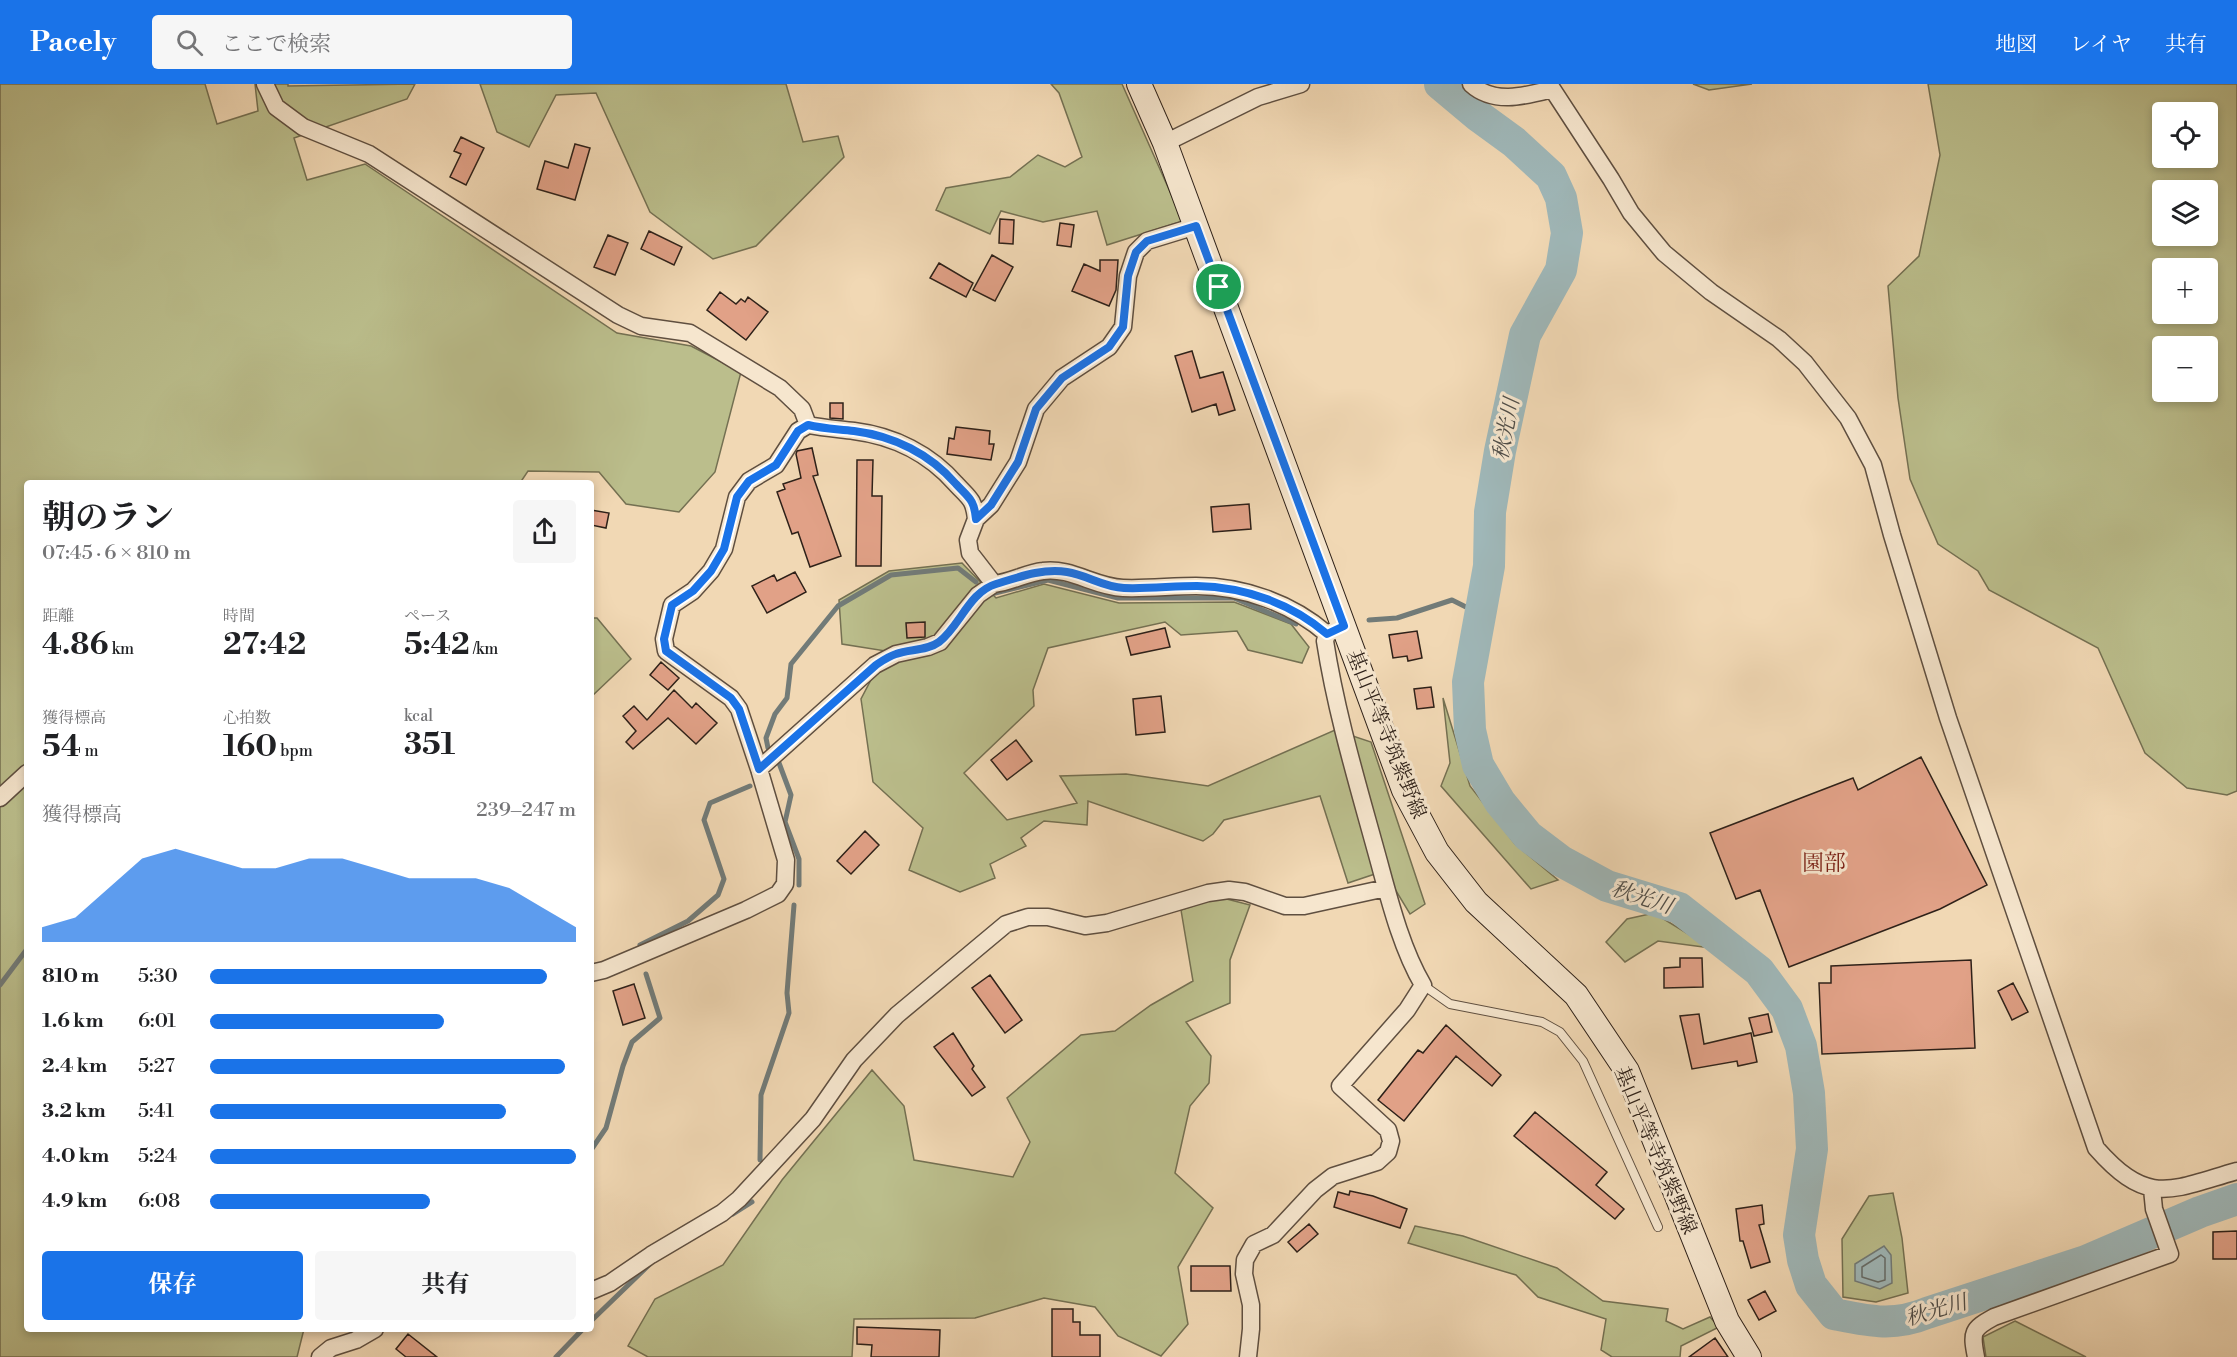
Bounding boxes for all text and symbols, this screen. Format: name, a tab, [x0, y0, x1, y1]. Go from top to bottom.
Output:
search box	[152, 15, 572, 69]
text: Pacely	[30, 25, 116, 60]
icon: search	[173, 26, 206, 59]
text: ここで検索	[221, 31, 331, 58]
text: 地図	[1995, 32, 2037, 58]
text: レイヤ	[2070, 32, 2132, 58]
text: 共有	[2165, 32, 2207, 58]
map controls	[2152, 102, 2218, 402]
button: locate	[2152, 102, 2218, 168]
button: layers	[2152, 180, 2218, 246]
button: +	[2152, 258, 2218, 324]
pin	[1193, 261, 1244, 312]
icon: arrive	[1202, 270, 1235, 303]
button: −	[2152, 336, 2218, 402]
water label: 秋光川	[1488, 394, 1526, 463]
text: 朝のラン	[42, 498, 174, 539]
button: share	[513, 500, 576, 563]
text: 07:45 · 6 × 810 m	[42, 541, 191, 566]
text: 距離	[42, 606, 74, 626]
text: 時間	[223, 606, 255, 626]
text: ペース	[404, 606, 451, 626]
text: 4.86	[42, 626, 108, 664]
text: 27:42	[223, 626, 306, 664]
text: 5:42	[404, 626, 470, 664]
text: km	[108, 639, 134, 659]
text: /km	[470, 639, 498, 659]
street label: 基山平等寺筑紫野線	[1340, 646, 1431, 823]
text: kcal	[404, 706, 433, 726]
text: 獲得標高	[42, 708, 106, 728]
text: 心拍数	[223, 708, 271, 728]
text: 351	[404, 726, 455, 764]
text: 54	[42, 728, 81, 766]
text: 160	[223, 728, 277, 766]
text: m	[81, 741, 99, 761]
text: bpm	[277, 741, 313, 761]
text: 239–247 m	[476, 798, 576, 823]
text: 獲得標高	[42, 803, 122, 828]
district label: 園部	[1802, 850, 1846, 877]
water label: 秋光川	[1608, 876, 1678, 921]
text: 810 m	[42, 964, 99, 989]
text: 5:30	[138, 964, 178, 989]
text: 1.6 km	[42, 1009, 104, 1034]
text: 6:01	[138, 1009, 176, 1034]
text: 2.4 km	[42, 1054, 107, 1079]
text: 5:27	[138, 1054, 175, 1079]
street label: 基山平等寺筑紫野線	[1608, 1063, 1701, 1238]
text: 3.2 km	[42, 1099, 106, 1124]
text: 5:41	[138, 1099, 174, 1124]
text: 4.0 km	[42, 1144, 109, 1169]
text: 5:24	[138, 1144, 177, 1169]
text: 4.9 km	[42, 1189, 107, 1214]
text: 6:08	[138, 1189, 180, 1214]
button: 保存	[42, 1251, 303, 1320]
button: 共有	[315, 1251, 576, 1320]
water label: 秋光川	[1902, 1289, 1972, 1332]

